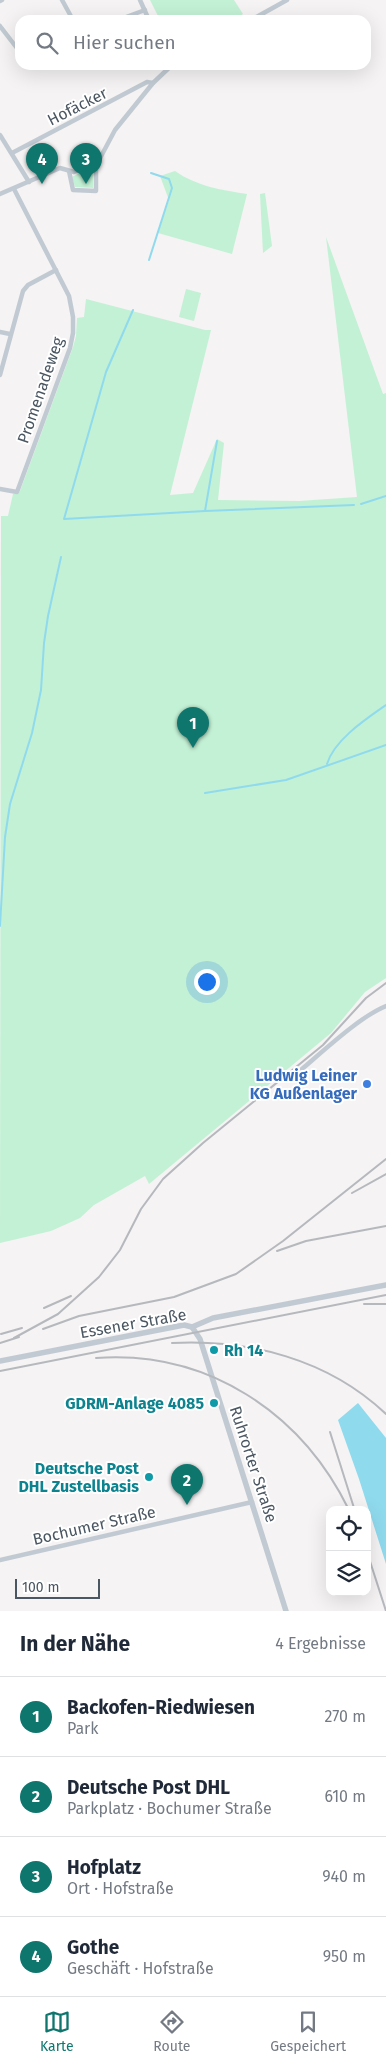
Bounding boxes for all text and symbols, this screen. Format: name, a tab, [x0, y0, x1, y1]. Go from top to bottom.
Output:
search box	[15, 15, 371, 70]
icon: search	[33, 29, 61, 57]
text: Hier suchen	[73, 31, 176, 54]
street label: Hofäcker	[44, 83, 111, 130]
pin: 4	[26, 143, 58, 184]
pin: 3	[70, 143, 102, 184]
street label: Promenadeweg	[13, 334, 68, 446]
pin: 1	[177, 707, 209, 748]
your location	[194, 969, 220, 995]
place label: Ludwig Leiner KG Außenlager	[250, 1066, 358, 1103]
marker: Ludwig Leiner KG Außenlager	[361, 1078, 373, 1090]
street label: Essener Straße	[78, 1305, 188, 1342]
place label: Rh 14	[224, 1341, 263, 1360]
marker: Rh 14	[208, 1344, 220, 1356]
place label: GDRM-Anlage 4085	[65, 1394, 204, 1413]
marker: GDRM-Anlage 4085	[208, 1397, 220, 1409]
street label: Ruhrorter Straße	[226, 1404, 281, 1525]
place label: Deutsche Post DHL Zustellbasis	[18, 1459, 140, 1496]
pin: 2	[171, 1464, 203, 1505]
marker: Deutsche Post DHL Zustellbasis	[143, 1471, 155, 1483]
street label: Bochumer Straße	[31, 1502, 157, 1549]
map controls	[326, 1506, 371, 1596]
button: locate	[326, 1506, 371, 1551]
button: layers	[326, 1551, 371, 1596]
scale bar	[15, 1576, 100, 1599]
text: 100 m	[22, 1579, 59, 1596]
text: In der Nähe	[20, 1631, 130, 1657]
text: 4 Ergebnisse	[275, 1634, 366, 1653]
text: Backofen-Riedwiesen	[67, 1696, 255, 1719]
text: 1	[32, 1707, 40, 1726]
text: 270 m	[324, 1707, 366, 1726]
text: Park	[67, 1719, 99, 1738]
text: Deutsche Post DHL	[67, 1776, 230, 1799]
text: 2	[32, 1787, 40, 1806]
text: 610 m	[324, 1787, 366, 1806]
text: Parkplatz · Bochumer Straße	[67, 1799, 272, 1818]
text: Hofplatz	[67, 1856, 141, 1879]
text: 3	[32, 1867, 40, 1886]
text: 940 m	[322, 1867, 366, 1886]
text: Ort · Hofstraße	[67, 1879, 174, 1898]
text: Gothe	[67, 1936, 119, 1959]
text: 4	[31, 1947, 41, 1966]
text: 950 m	[323, 1947, 366, 1966]
text: Geschäft · Hofstraße	[67, 1959, 214, 1978]
tab: Karte	[40, 2008, 74, 2055]
tab: Route	[153, 2008, 190, 2055]
tab: Gespeichert	[270, 2008, 346, 2055]

